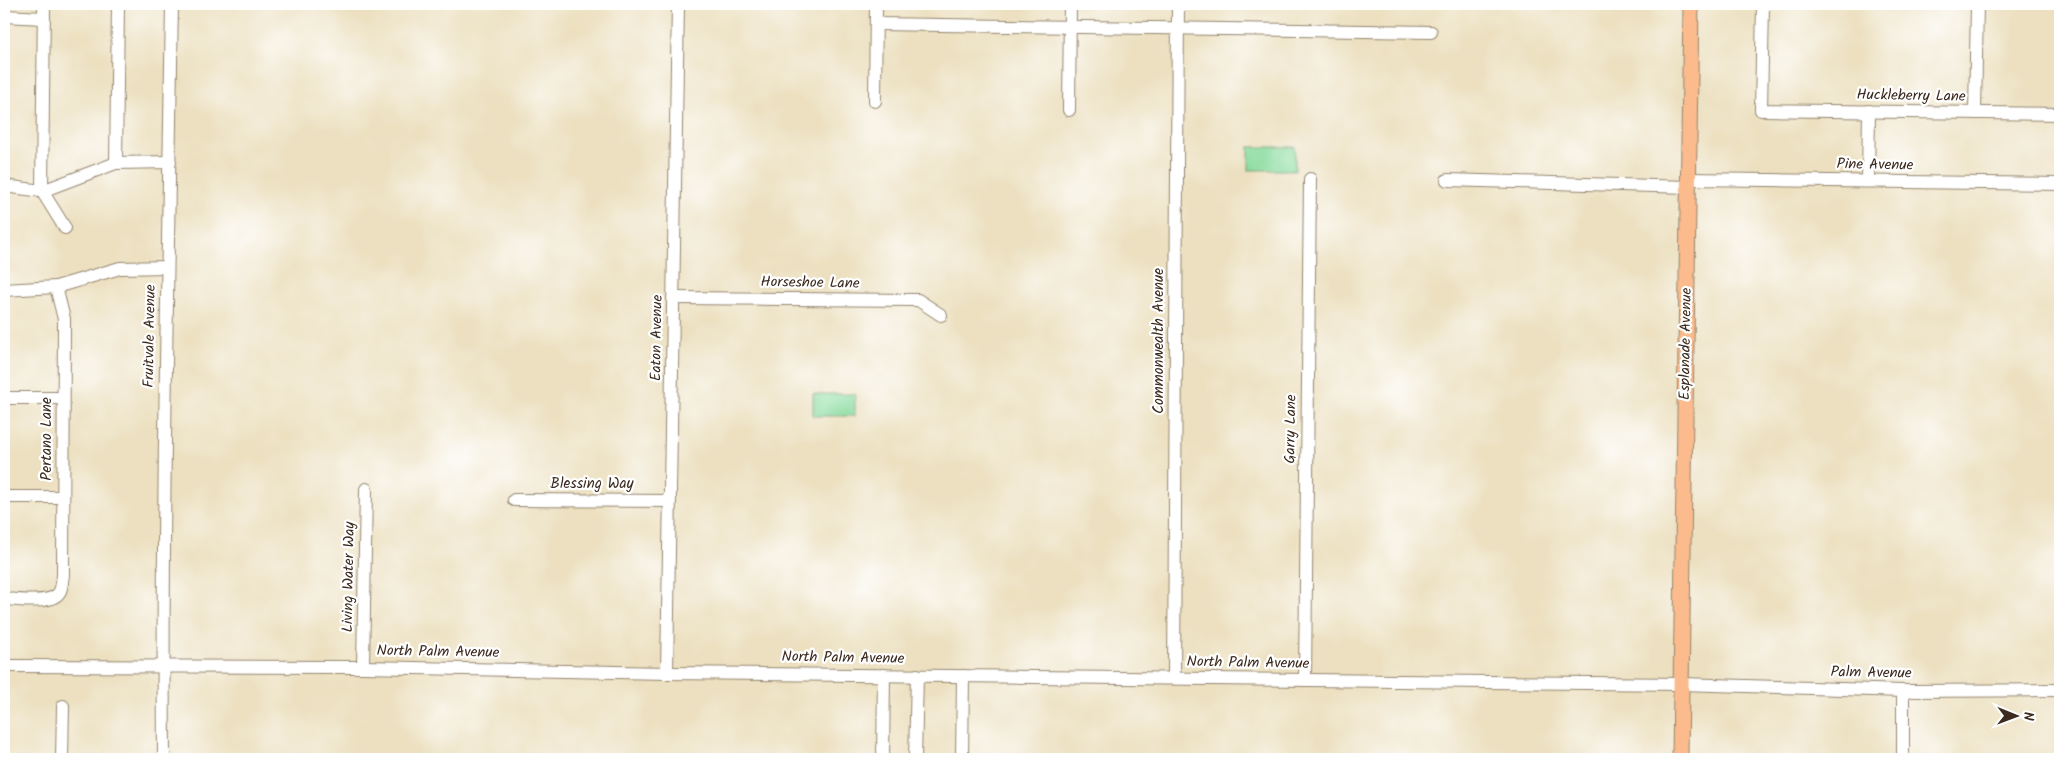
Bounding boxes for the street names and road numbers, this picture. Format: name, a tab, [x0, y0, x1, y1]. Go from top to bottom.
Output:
street label: Huckleberry Lane	[1856, 83, 1966, 109]
street label: Pine Avenue	[1836, 152, 1914, 178]
street label: Commonwealth Avenue	[1147, 268, 1171, 414]
street label: Horseshoe Lane	[760, 270, 860, 296]
street label: Fruitvale Avenue	[137, 284, 163, 388]
street label: Esplanade Avenue	[1673, 287, 1699, 400]
street label: Eaton Avenue	[644, 294, 670, 381]
street label: Garry Lane	[1278, 394, 1304, 464]
street label: Pertano Lane	[35, 397, 59, 481]
street label: Blessing Way	[550, 472, 635, 496]
street label: Living Water Way	[336, 520, 362, 633]
street label: North Palm Avenue	[376, 639, 500, 665]
street label: North Palm Avenue	[781, 645, 905, 671]
street label: North Palm Avenue	[1186, 650, 1310, 676]
street label: Palm Avenue	[1830, 660, 1912, 686]

